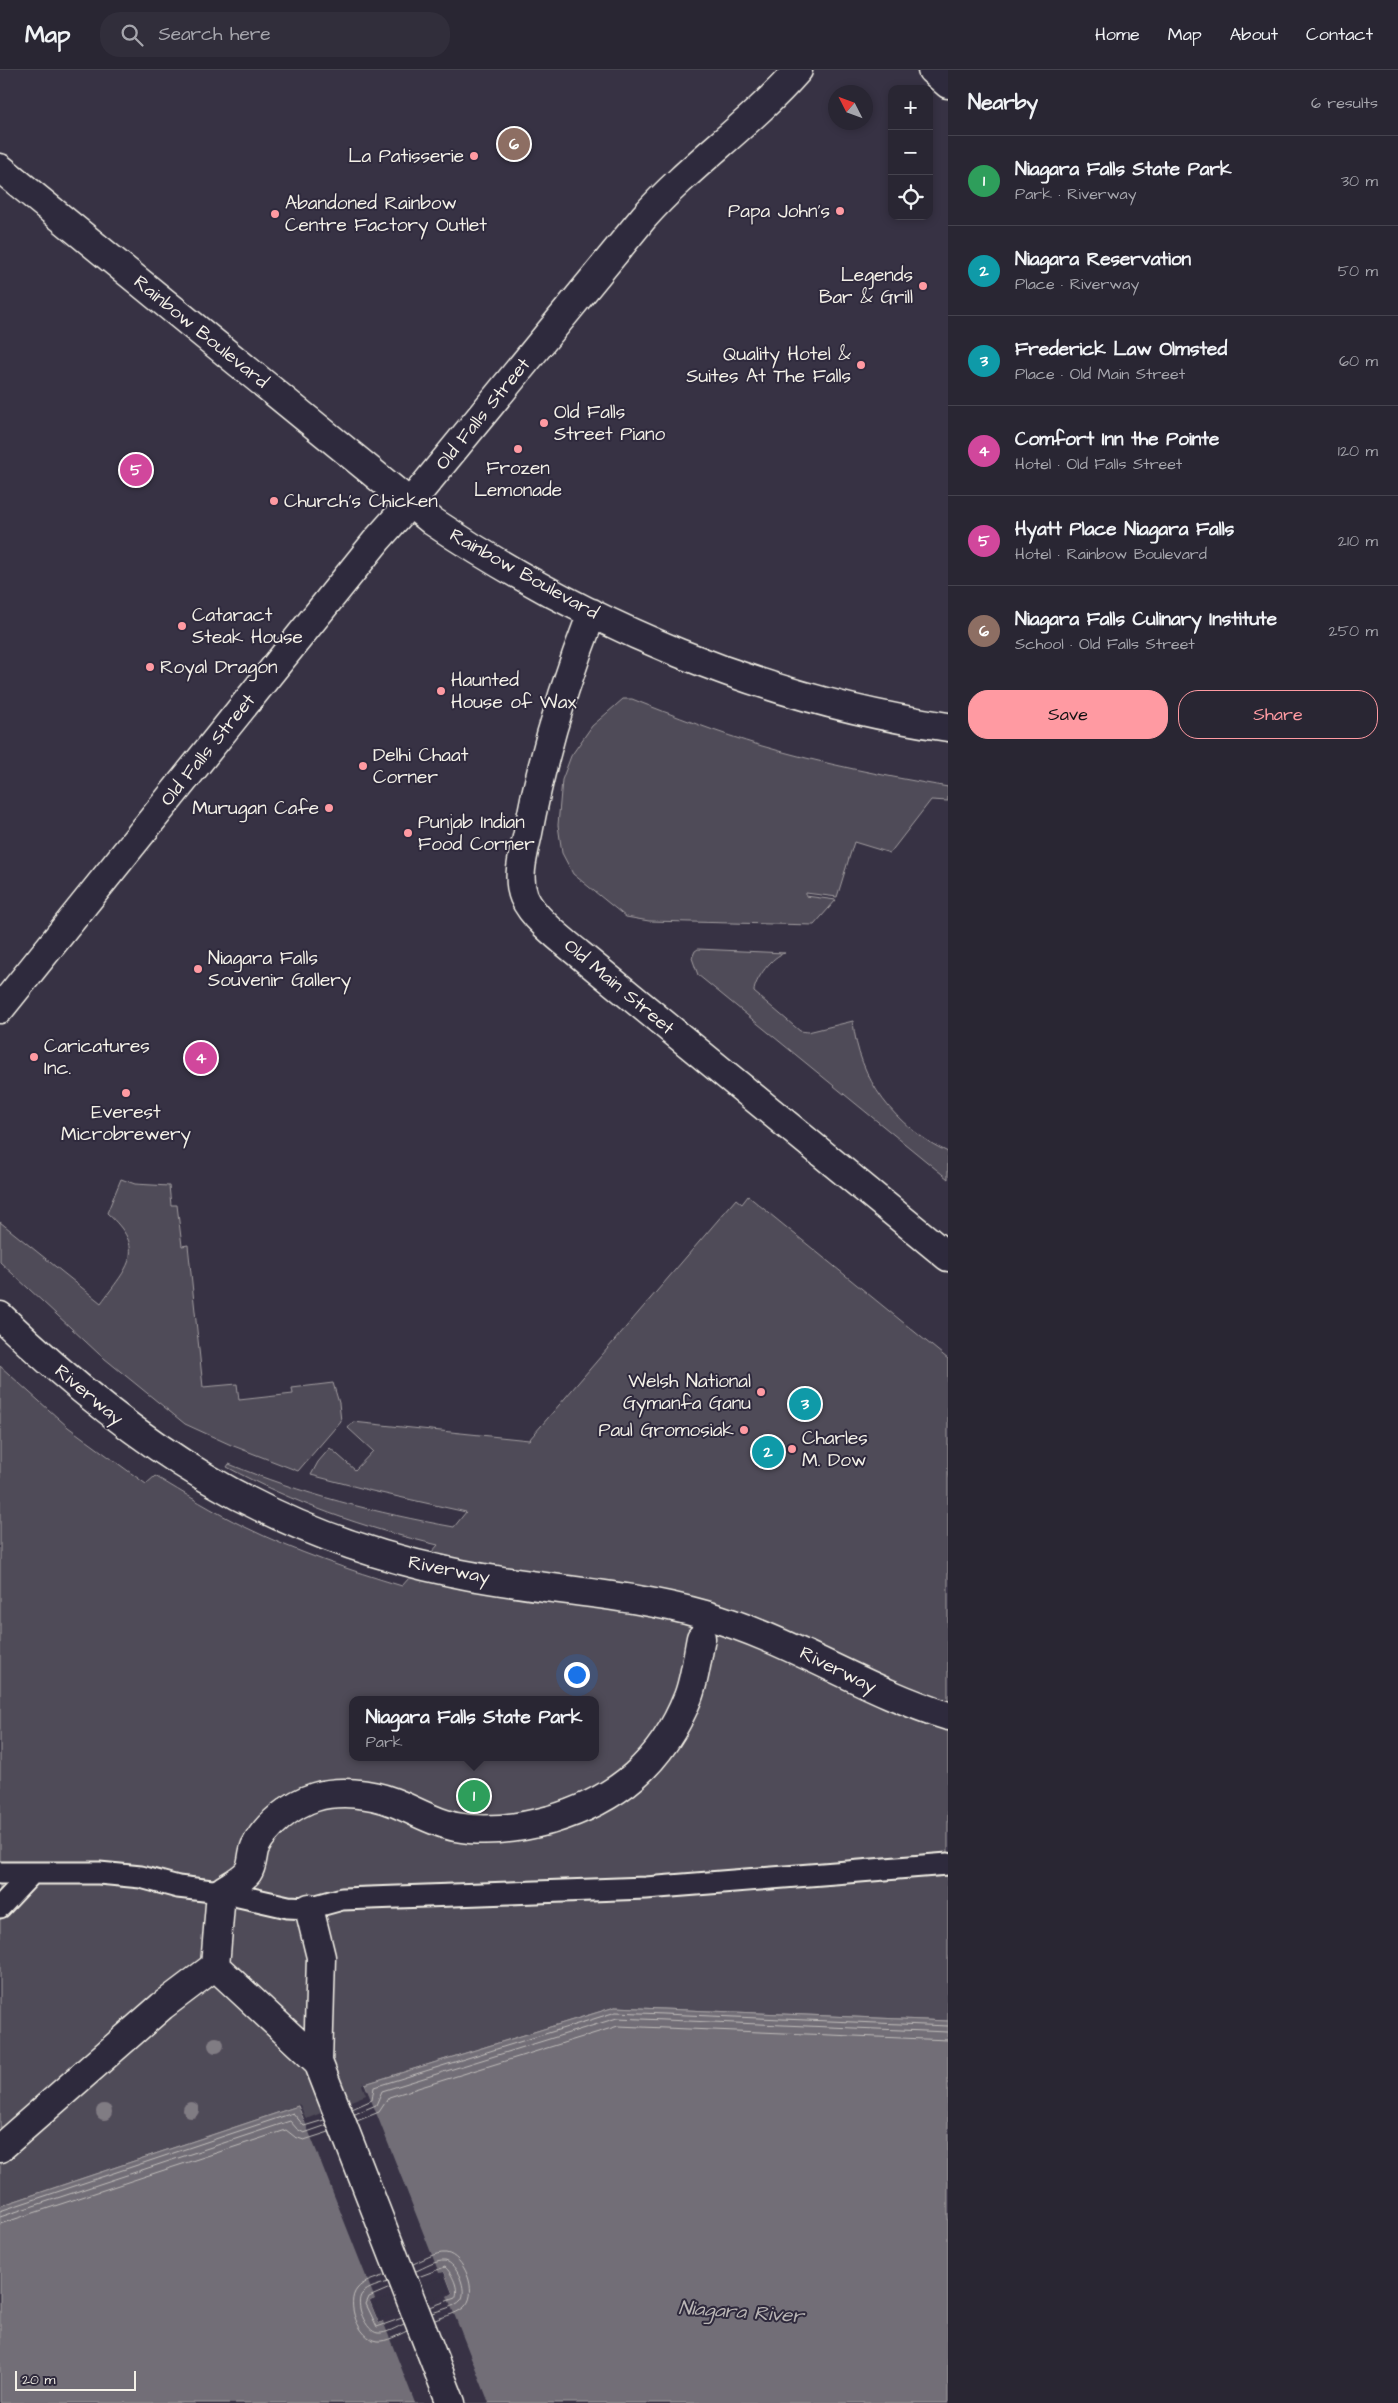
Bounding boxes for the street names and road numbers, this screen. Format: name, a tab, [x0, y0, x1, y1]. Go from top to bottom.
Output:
street label: Rainbow Boulevard	[128, 269, 274, 395]
street label: Old Falls Street	[429, 352, 537, 476]
street label: Rainbow Boulevard	[445, 522, 604, 626]
street label: Old Falls Street	[154, 688, 262, 812]
street label: Old Main Street	[558, 933, 680, 1042]
street label: Riverway	[48, 1358, 130, 1433]
street label: Riverway	[406, 1549, 493, 1592]
street label: Riverway	[795, 1640, 882, 1701]

